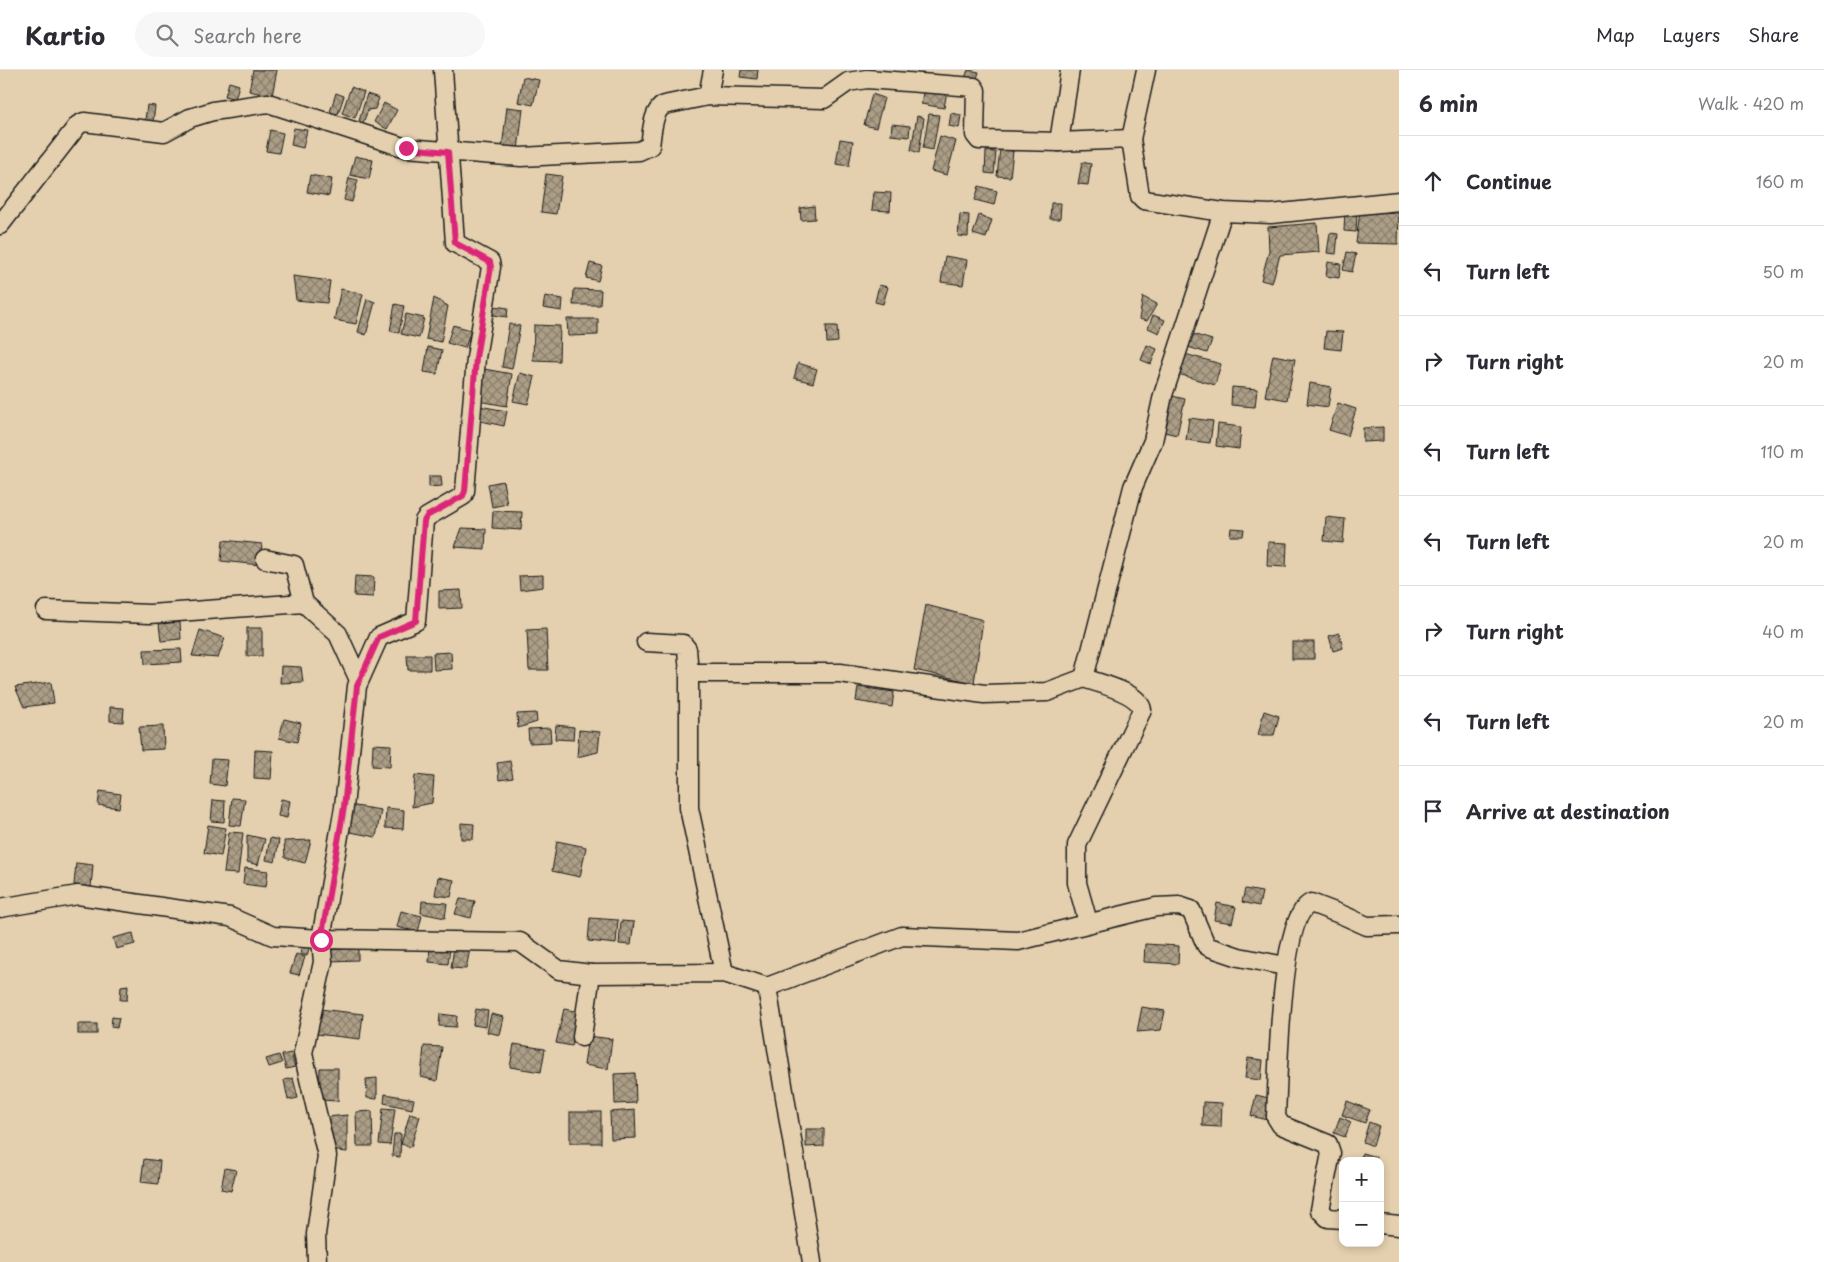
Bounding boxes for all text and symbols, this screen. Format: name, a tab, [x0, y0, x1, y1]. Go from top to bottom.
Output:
search box	[135, 12, 485, 57]
text: Kartio	[25, 17, 105, 53]
icon: search	[153, 21, 181, 49]
text: Search here	[193, 21, 302, 49]
text: Map	[1596, 21, 1635, 48]
text: Layers	[1663, 21, 1720, 48]
text: Share	[1748, 21, 1799, 48]
text: 6 min	[1419, 87, 1478, 119]
text: Walk · 420 m	[1698, 91, 1804, 115]
route end	[395, 137, 418, 160]
icon: ahead	[1419, 167, 1447, 195]
text: Continue	[1466, 167, 1552, 195]
text: 160 m	[1756, 169, 1804, 193]
icon: left	[1419, 257, 1447, 285]
text: Turn left	[1466, 257, 1550, 285]
text: 50 m	[1763, 259, 1804, 283]
icon: right	[1419, 347, 1447, 375]
text: Turn right	[1466, 347, 1564, 375]
text: 20 m	[1763, 349, 1804, 373]
icon: left	[1419, 437, 1447, 465]
text: Turn left	[1466, 437, 1550, 465]
text: 110 m	[1761, 439, 1804, 463]
icon: left	[1419, 527, 1447, 555]
text: Turn left	[1466, 527, 1550, 555]
text: 20 m	[1763, 529, 1804, 553]
icon: right	[1419, 617, 1447, 645]
text: Turn right	[1466, 617, 1564, 645]
text: 40 m	[1762, 619, 1804, 643]
icon: left	[1419, 707, 1447, 735]
text: Turn left	[1466, 707, 1550, 735]
text: 20 m	[1763, 709, 1804, 733]
icon: arrive	[1419, 797, 1447, 825]
text: Arrive at destination	[1466, 797, 1670, 825]
route start	[310, 929, 333, 952]
map controls	[1339, 1157, 1384, 1247]
button: +	[1339, 1157, 1384, 1202]
button: −	[1339, 1202, 1384, 1247]

